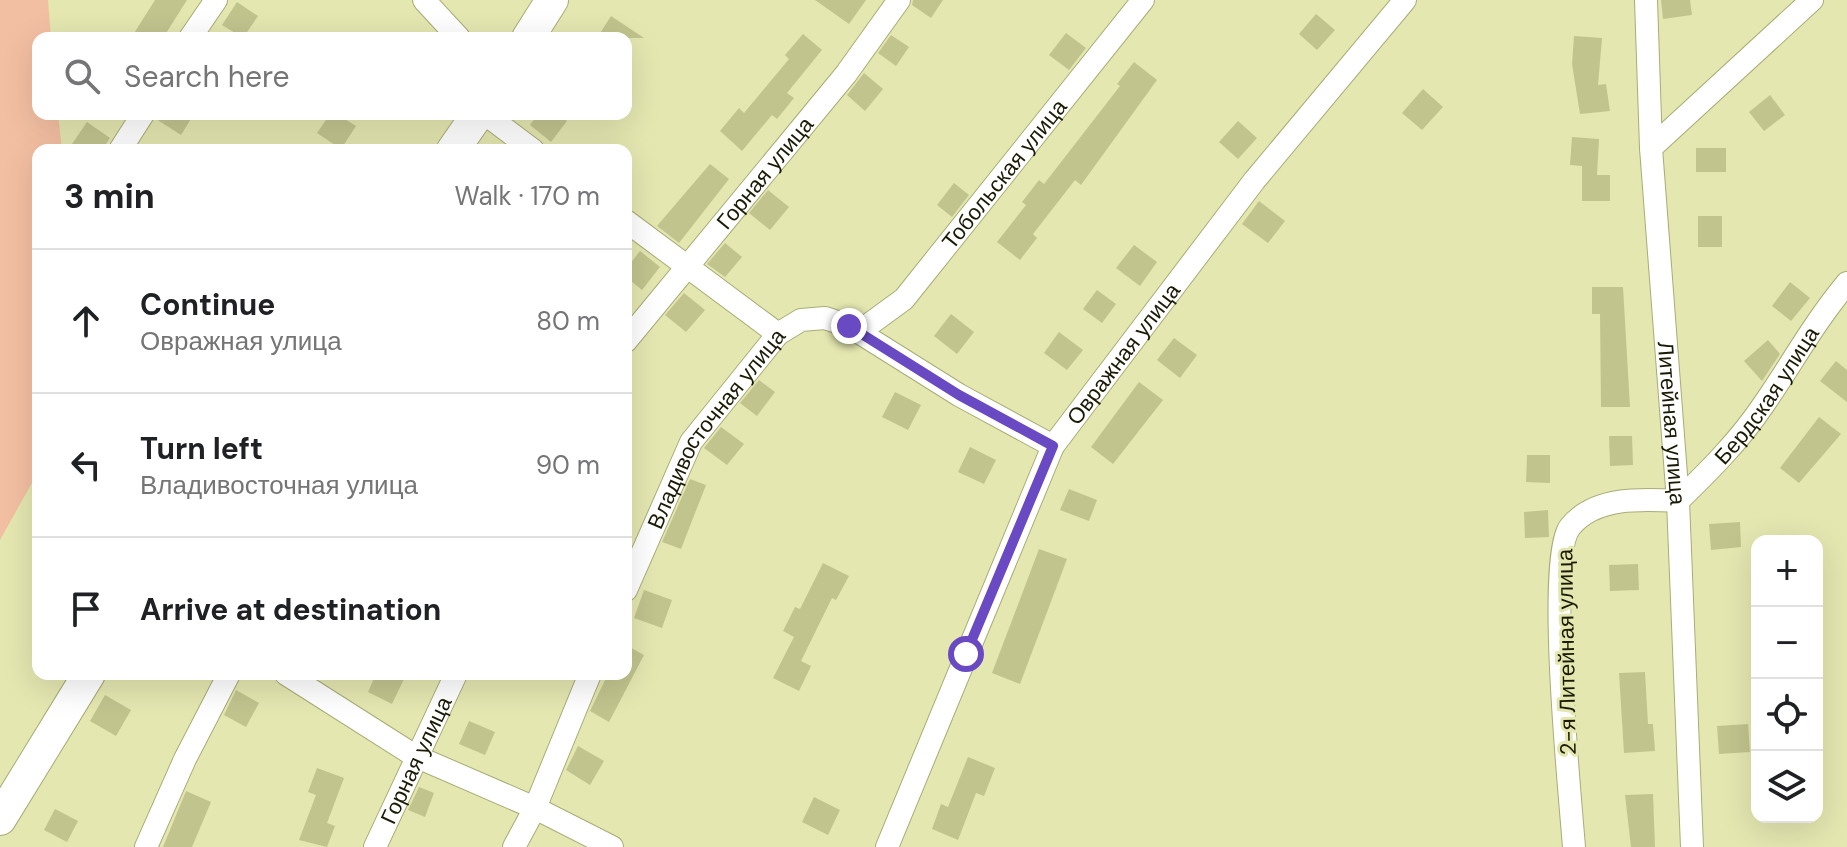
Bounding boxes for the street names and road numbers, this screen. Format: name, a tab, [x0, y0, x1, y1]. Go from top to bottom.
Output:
street label: Тобольская улица	[936, 93, 1074, 255]
street label: Горная улица	[710, 110, 820, 235]
street label: Овражная улица	[1060, 276, 1187, 431]
street label: Бердская улица	[1708, 320, 1826, 471]
street label: Владивосточная улица	[641, 322, 792, 534]
street label: Литейная улица	[1651, 340, 1692, 507]
street label: 2-я Литейная улица	[1550, 548, 1583, 755]
street label: Горная улица	[374, 691, 459, 829]

